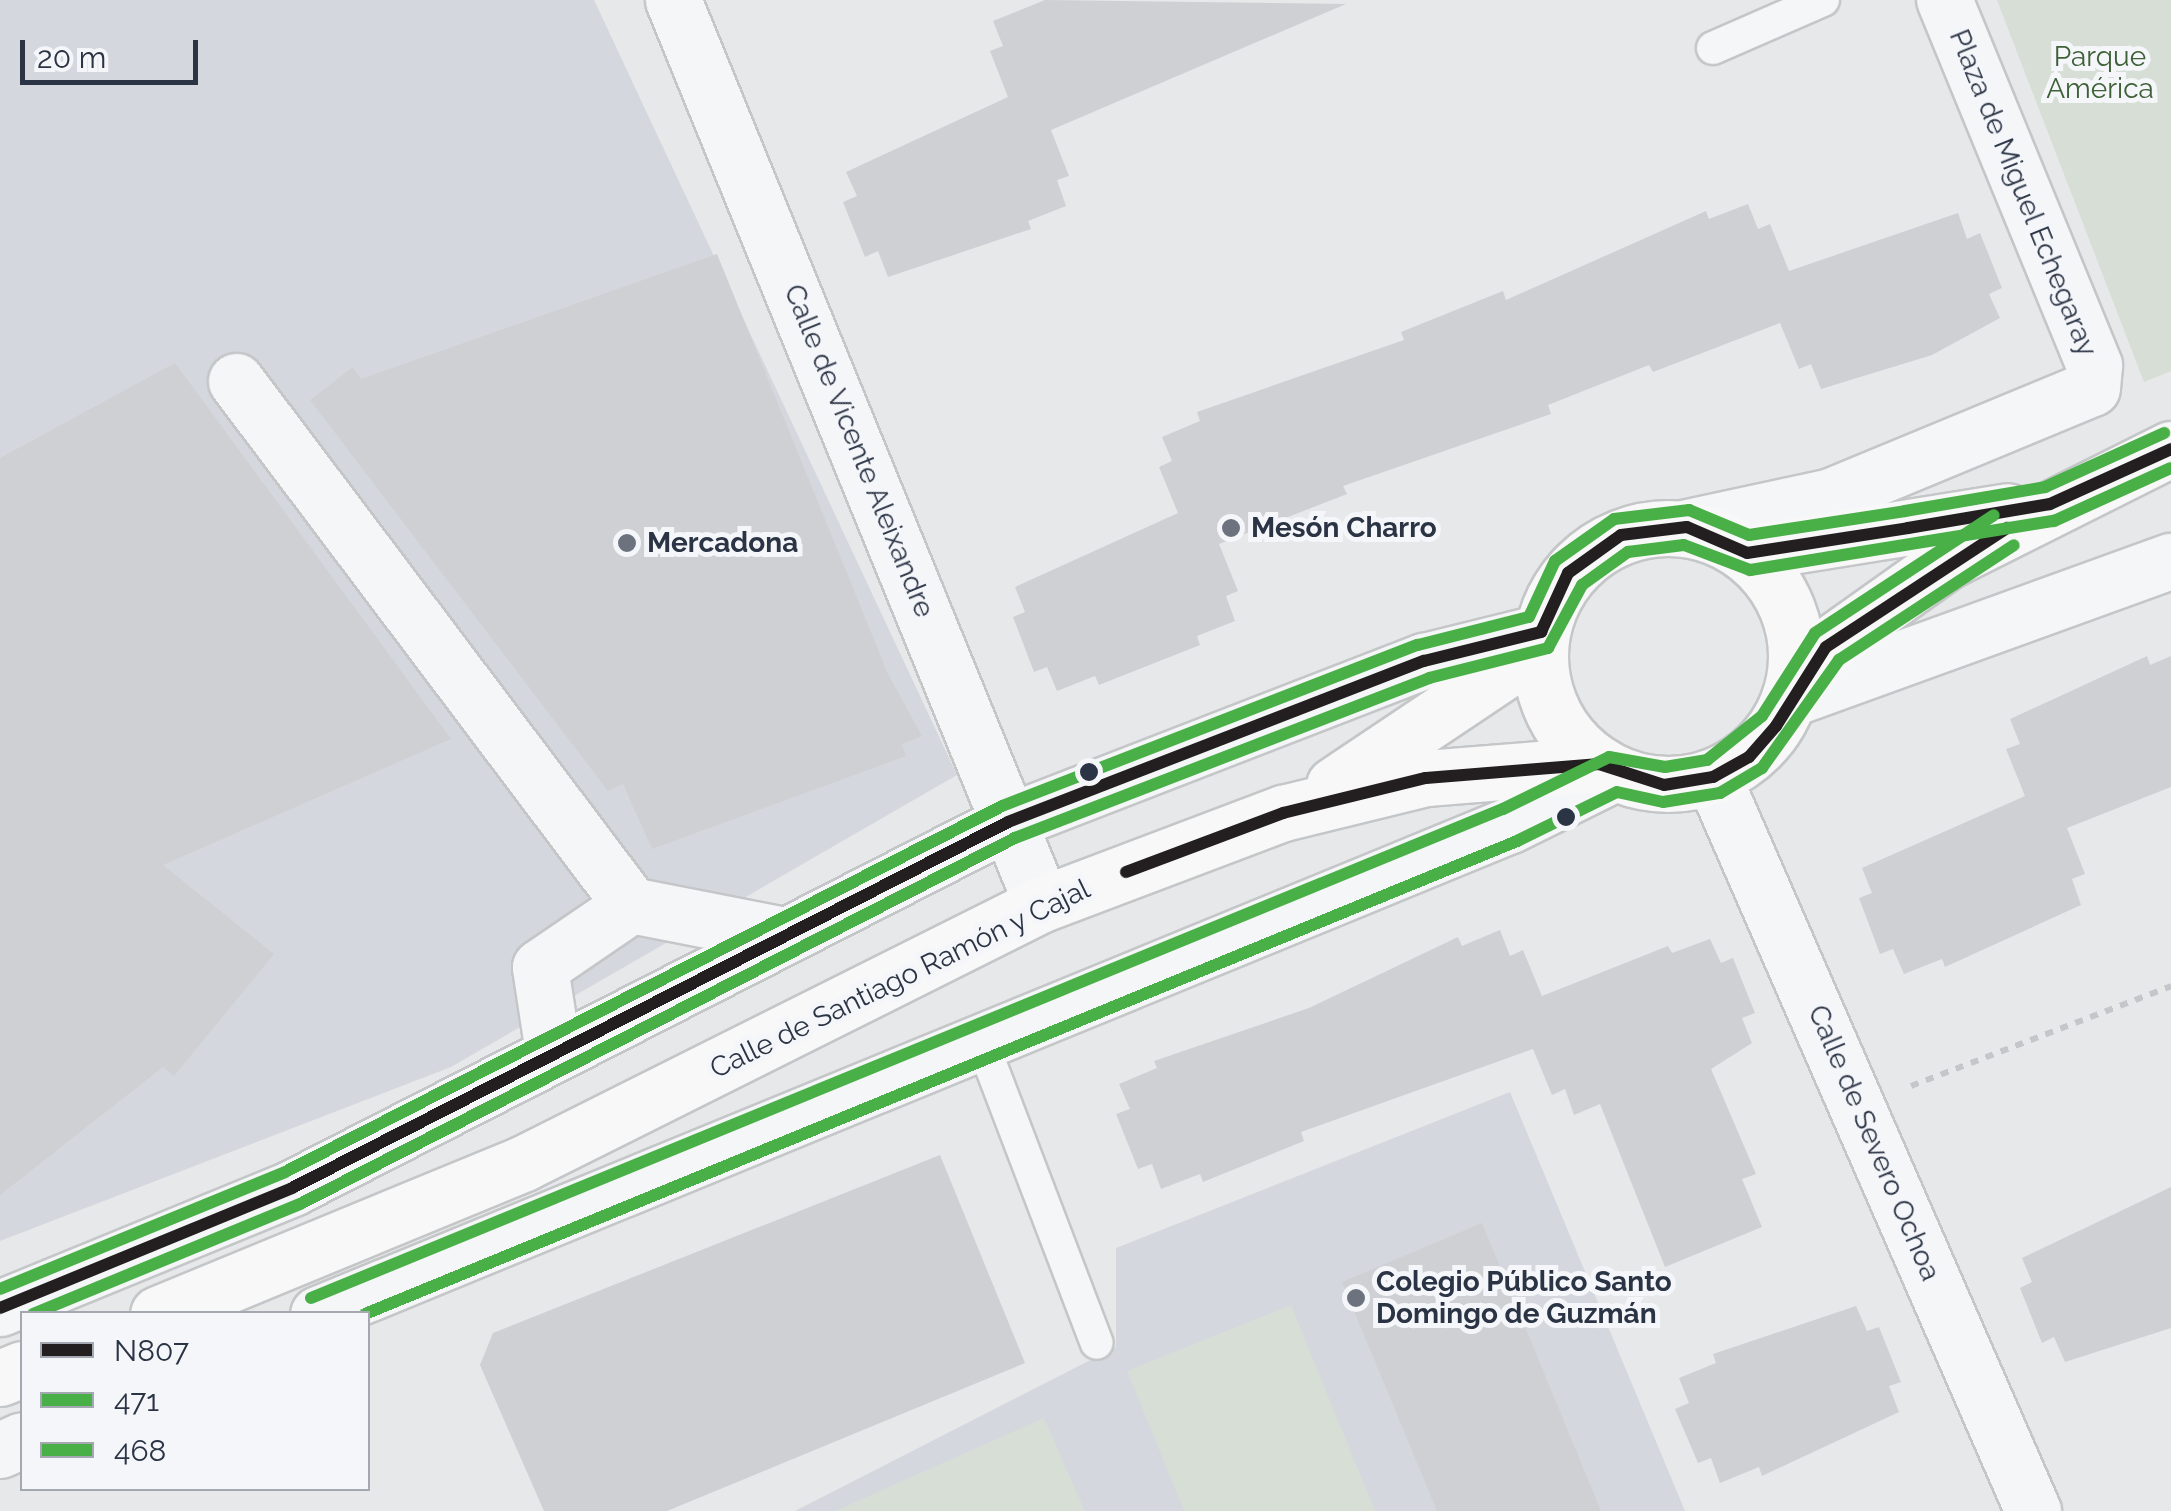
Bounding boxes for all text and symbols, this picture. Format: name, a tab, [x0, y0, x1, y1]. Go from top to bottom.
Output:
scale bar	[25, 20, 202, 82]
street label: Plaza de Miguel Echegaray	[1942, 24, 2104, 362]
text: 20 m	[37, 40, 106, 75]
park label: Parque América	[2046, 40, 2154, 106]
street label: Calle de Vicente Aleixandre	[776, 279, 942, 623]
place label: Mesón Charro	[1251, 511, 1437, 545]
marker: Mesón Charro	[1220, 517, 1242, 539]
place label: Mercadona	[647, 526, 798, 560]
marker: Mercadona	[616, 532, 638, 554]
unlabelled marker	[1079, 762, 1099, 782]
unlabelled marker	[1556, 807, 1576, 827]
street label: Calle de Santiago Ramón y Cajal	[704, 872, 1096, 1086]
street label: Calle de Severo Ochoa	[1801, 1000, 1947, 1286]
place label: Colegio Público Santo Domingo de Guzmán	[1376, 1265, 1672, 1331]
marker: Colegio Público Santo Domingo de Guzmán	[1345, 1287, 1367, 1309]
legend	[20, 1311, 370, 1491]
text: N807	[114, 1333, 189, 1368]
text: 471	[114, 1383, 159, 1418]
text: 468	[114, 1433, 166, 1468]

